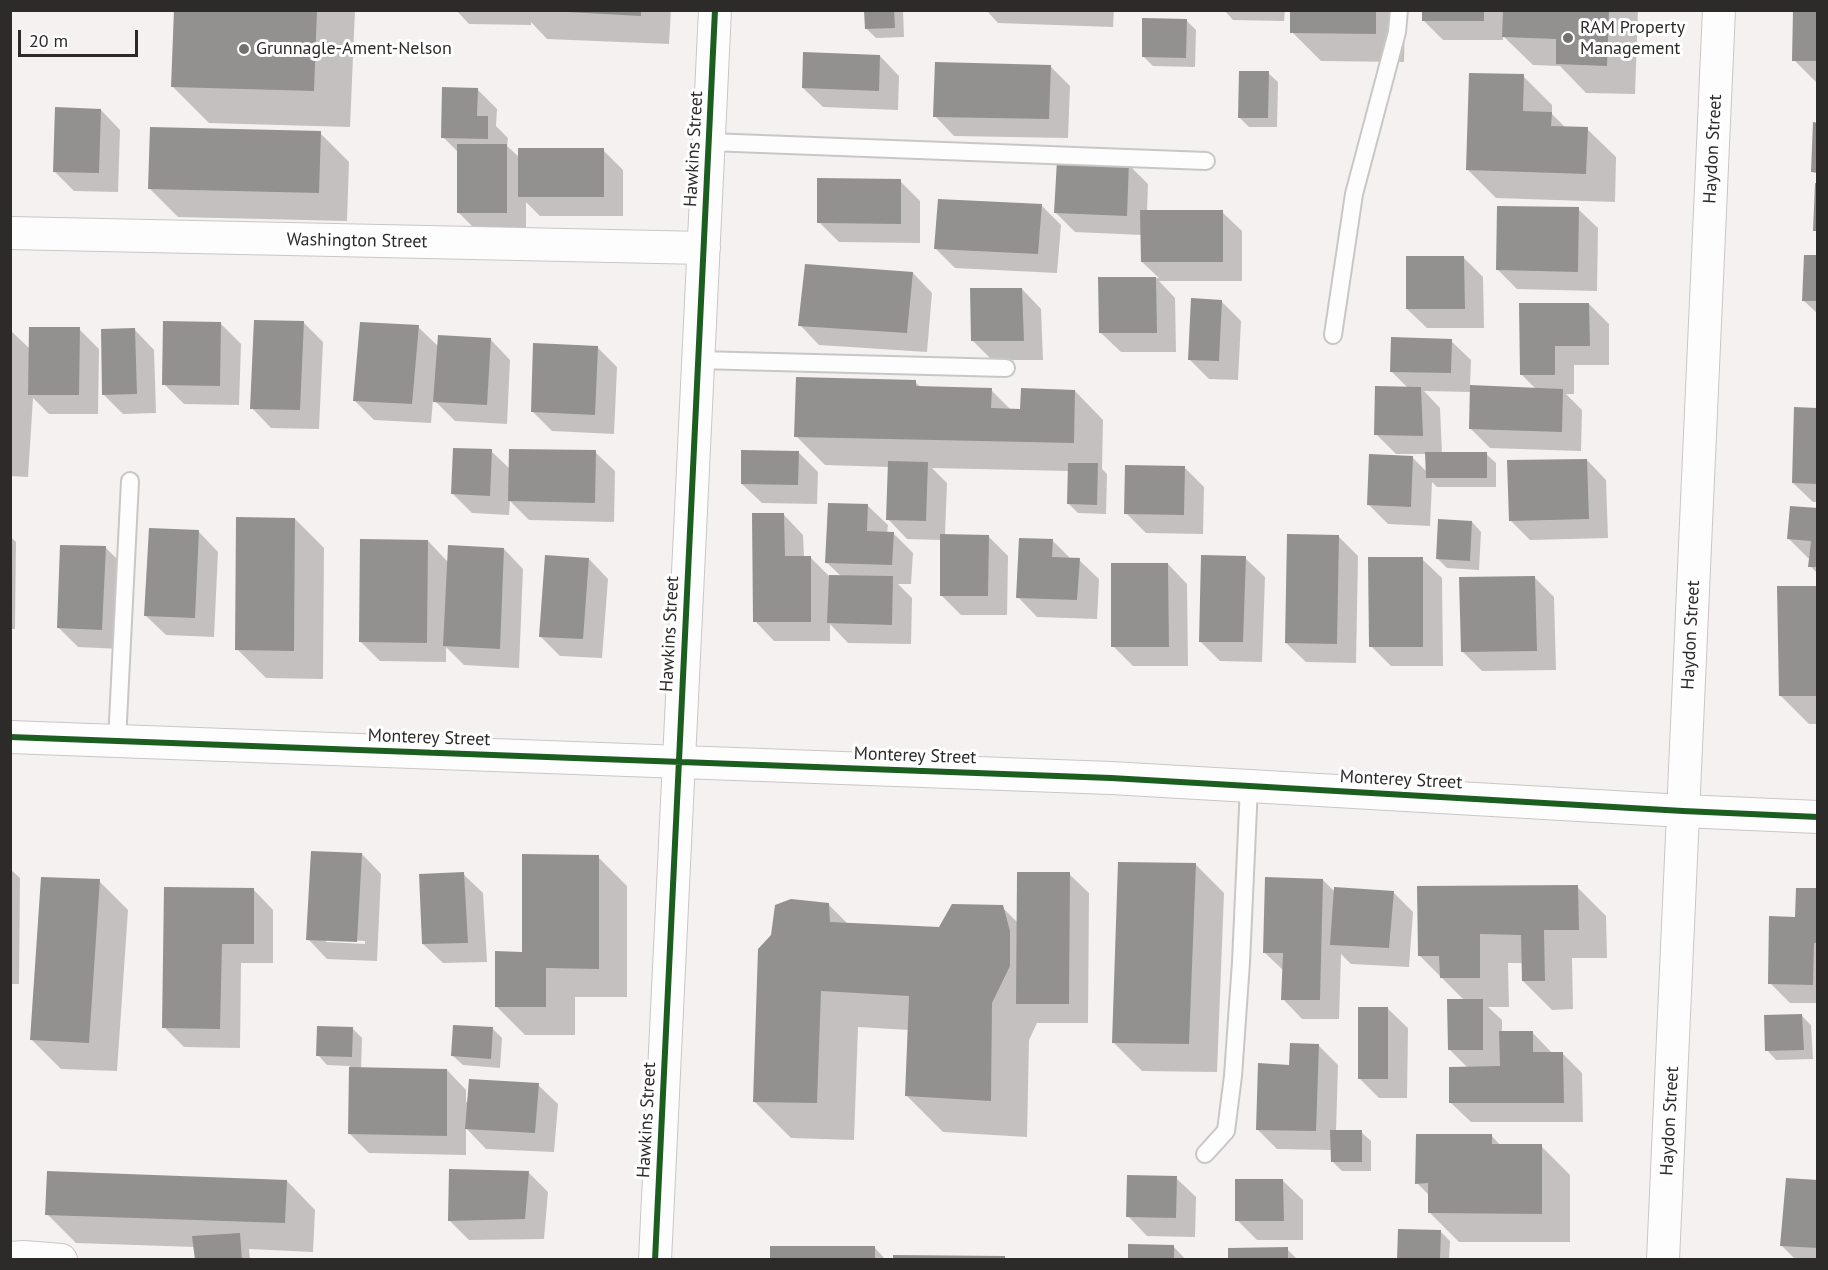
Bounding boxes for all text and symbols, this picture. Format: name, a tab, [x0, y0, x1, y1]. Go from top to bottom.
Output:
place label: RAM Property Management	[1580, 17, 1685, 60]
scale bar	[21, 18, 141, 56]
text: 20 m	[29, 29, 68, 52]
marker: RAM Property Management	[1561, 31, 1575, 45]
place label: Grunnagle-Ament-Nelson	[256, 38, 452, 60]
marker: Grunnagle-Ament-Nelson	[237, 42, 251, 56]
street label: Hawkins Street	[680, 91, 708, 207]
street label: Haydon Street	[1699, 94, 1727, 204]
street label: Washington Street	[286, 229, 428, 253]
street label: Hawkins Street	[656, 576, 684, 692]
street label: Haydon Street	[1677, 580, 1705, 690]
street label: Monterey Street	[367, 725, 491, 751]
street label: Monterey Street	[853, 743, 977, 769]
street label: Monterey Street	[1339, 766, 1463, 794]
street label: Hawkins Street	[633, 1062, 661, 1178]
street label: Haydon Street	[1656, 1066, 1684, 1176]

